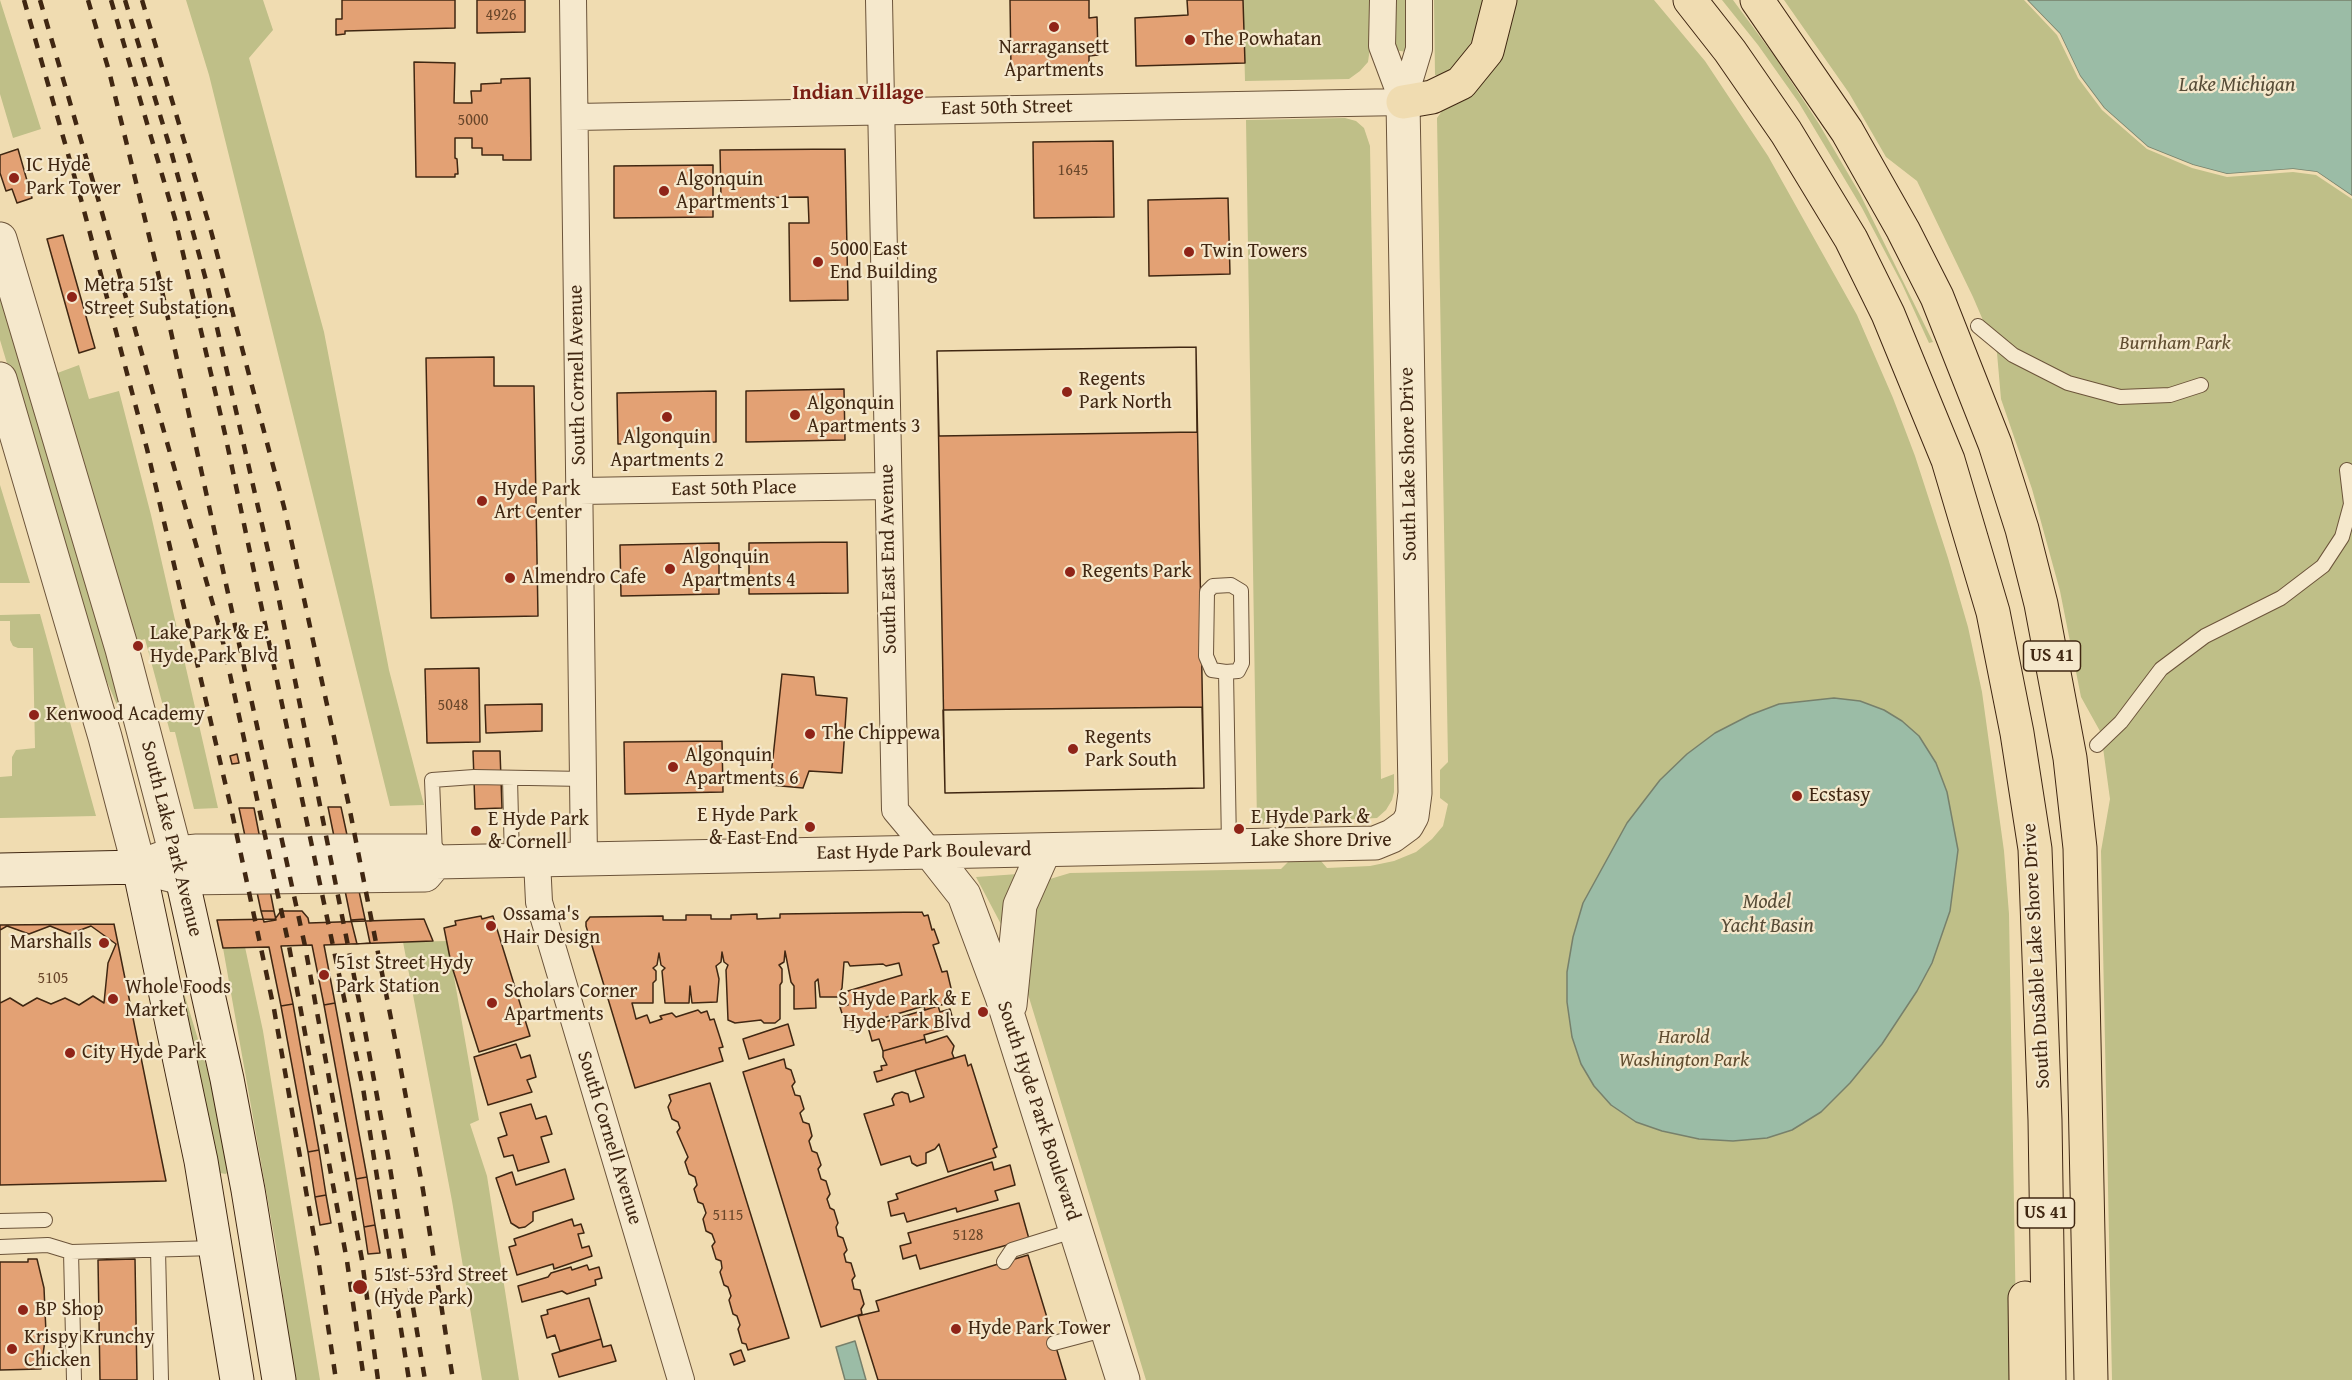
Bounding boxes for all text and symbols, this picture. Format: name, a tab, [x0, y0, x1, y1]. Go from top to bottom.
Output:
house number: 4926	[486, 6, 516, 26]
marker: Narragansett Apartments	[1047, 20, 1061, 34]
place label: The Powhatan	[1202, 28, 1322, 52]
marker: The Powhatan	[1183, 33, 1197, 47]
place label: Narragansett Apartments	[999, 36, 1109, 83]
water label: Lake Michigan	[2179, 73, 2295, 99]
district label: Indian Village	[792, 81, 924, 107]
street label: East 50th Street	[941, 95, 1073, 121]
house number: 5000	[458, 111, 488, 131]
place label: IC Hyde Park Tower	[26, 154, 121, 201]
house number: 1645	[1058, 161, 1088, 181]
place label: Algonquin Apartments 1	[676, 168, 790, 215]
marker: IC Hyde Park Tower	[7, 171, 21, 185]
marker: Algonquin Apartments 1	[657, 184, 671, 198]
place label: 5000 East End Building	[830, 238, 937, 285]
place label: Twin Towers	[1201, 240, 1307, 264]
marker: Twin Towers	[1182, 245, 1196, 259]
marker: 5000 East End Building	[811, 255, 825, 269]
place label: Metra 51st Street Substation	[84, 274, 229, 321]
street label: South Cornell Avenue	[564, 285, 592, 465]
marker: Metra 51st Street Substation	[65, 290, 79, 304]
park label: Burnham Park	[2119, 332, 2231, 356]
street label: South Lake Shore Drive	[1395, 367, 1423, 561]
place label: Regents Park North	[1079, 368, 1172, 415]
marker: Regents Park North	[1060, 385, 1074, 399]
place label: Algonquin Apartments 3	[807, 392, 921, 439]
marker: Algonquin Apartments 3	[788, 408, 802, 422]
marker: Algonquin Apartments 2	[660, 410, 674, 424]
place label: Algonquin Apartments 2	[610, 426, 724, 473]
street label: South East End Avenue	[875, 464, 903, 654]
street label: East 50th Place	[671, 476, 797, 502]
place label: Hyde Park Art Center	[494, 478, 582, 525]
marker: Hyde Park Art Center	[475, 494, 489, 508]
place label: Algonquin Apartments 4	[682, 546, 796, 593]
place label: Regents Park	[1082, 560, 1191, 584]
marker: Algonquin Apartments 4	[663, 562, 677, 576]
marker: Regents Park	[1063, 565, 1077, 579]
place label: Almendro Cafe	[522, 566, 646, 590]
marker: Almendro Cafe	[503, 571, 517, 585]
place label: Lake Park & E. Hyde Park Blvd	[150, 622, 278, 669]
marker: Lake Park & E. Hyde Park Blvd	[131, 639, 145, 653]
road number: US 41	[2024, 641, 2080, 671]
house number: 5048	[438, 696, 468, 716]
place label: Kenwood Academy	[46, 703, 205, 727]
marker: Kenwood Academy	[27, 708, 41, 722]
place label: The Chippewa	[822, 722, 940, 746]
place label: Regents Park South	[1085, 726, 1177, 773]
marker: The Chippewa	[803, 727, 817, 741]
street label: South Lake Park Avenue	[135, 739, 207, 939]
marker: Regents Park South	[1066, 742, 1080, 756]
place label: Algonquin Apartments 6	[685, 744, 799, 791]
marker: Algonquin Apartments 6	[666, 760, 680, 774]
place label: Ecstasy	[1809, 784, 1870, 808]
marker: Ecstasy	[1790, 789, 1804, 803]
place label: E Hyde Park & East End	[697, 804, 798, 851]
place label: E Hyde Park & Lake Shore Drive	[1251, 806, 1392, 853]
place label: E Hyde Park & Cornell	[488, 808, 589, 855]
marker: E Hyde Park & East End	[803, 820, 817, 834]
marker: E Hyde Park & Lake Shore Drive	[1232, 822, 1246, 836]
street label: South DuSable Lake Shore Drive	[2018, 823, 2056, 1089]
marker: E Hyde Park & Cornell	[469, 824, 483, 838]
street label: East Hyde Park Boulevard	[816, 838, 1032, 866]
water label: Model Yacht Basin	[1720, 890, 1814, 940]
place label: Ossama's Hair Design	[503, 903, 600, 950]
marker: Ossama's Hair Design	[484, 919, 498, 933]
place label: Marshalls	[10, 931, 92, 955]
marker: Marshalls	[97, 936, 111, 950]
place label: 51st Street Hydy Park Station	[336, 952, 474, 999]
marker: 51st Street Hydy Park Station	[317, 968, 331, 982]
house number: 5105	[38, 969, 68, 989]
place label: Whole Foods Market	[125, 976, 231, 1023]
place label: Scholars Corner Apartments	[504, 980, 638, 1027]
place label: S Hyde Park & E Hyde Park Blvd	[838, 988, 971, 1035]
marker: Whole Foods Market	[106, 992, 120, 1006]
marker: Scholars Corner Apartments	[485, 996, 499, 1010]
street label: South Hyde Park Boulevard	[991, 998, 1085, 1224]
marker: S Hyde Park & E Hyde Park Blvd	[976, 1005, 990, 1019]
park label: Harold Washington Park	[1619, 1026, 1749, 1073]
place label: City Hyde Park	[82, 1041, 206, 1065]
marker: City Hyde Park	[63, 1046, 77, 1060]
street label: South Cornell Avenue	[571, 1048, 647, 1228]
road number: US 41	[2018, 1198, 2074, 1228]
house number: 5115	[713, 1206, 743, 1226]
house number: 5128	[953, 1226, 983, 1246]
place label: 51st-53rd Street (Hyde Park)	[374, 1264, 508, 1311]
marker: 51st-53rd Street (Hyde Park)	[351, 1278, 369, 1296]
place label: BP Shop	[35, 1298, 103, 1322]
marker: BP Shop	[16, 1303, 30, 1317]
place label: Hyde Park Tower	[968, 1317, 1110, 1341]
marker: Hyde Park Tower	[949, 1322, 963, 1336]
place label: Krispy Krunchy Chicken	[24, 1326, 155, 1373]
marker: Krispy Krunchy Chicken	[5, 1342, 19, 1356]

